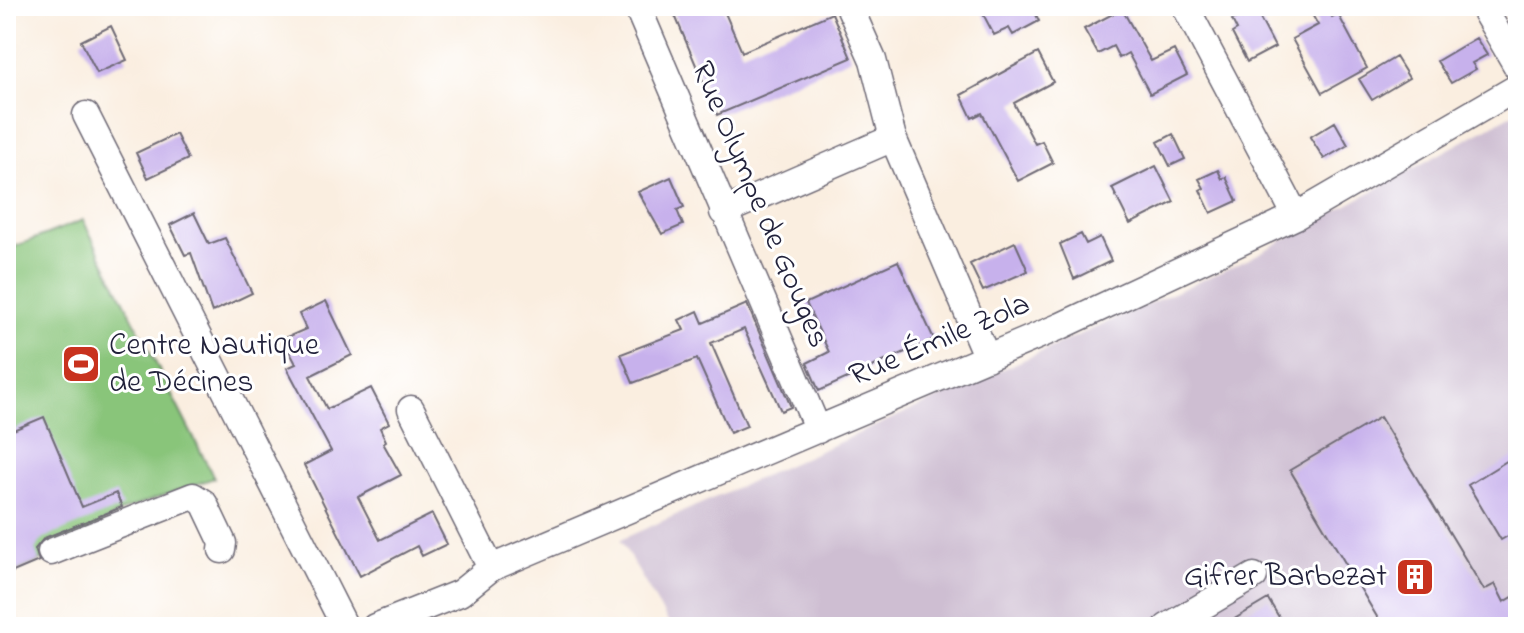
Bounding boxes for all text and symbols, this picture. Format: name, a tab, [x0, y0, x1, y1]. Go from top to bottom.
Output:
street label: Rue Olympe de Gouges	[677, 54, 841, 356]
street label: Rue Émile Zola	[842, 282, 1038, 400]
place label: Centre Nautique de Décines	[109, 323, 320, 407]
sports icon: Centre Nautique de Décines	[60, 343, 102, 385]
place label: Gifrer Barbezat	[1184, 554, 1387, 601]
building icon: Gifrer Barbezat	[1394, 556, 1436, 598]

